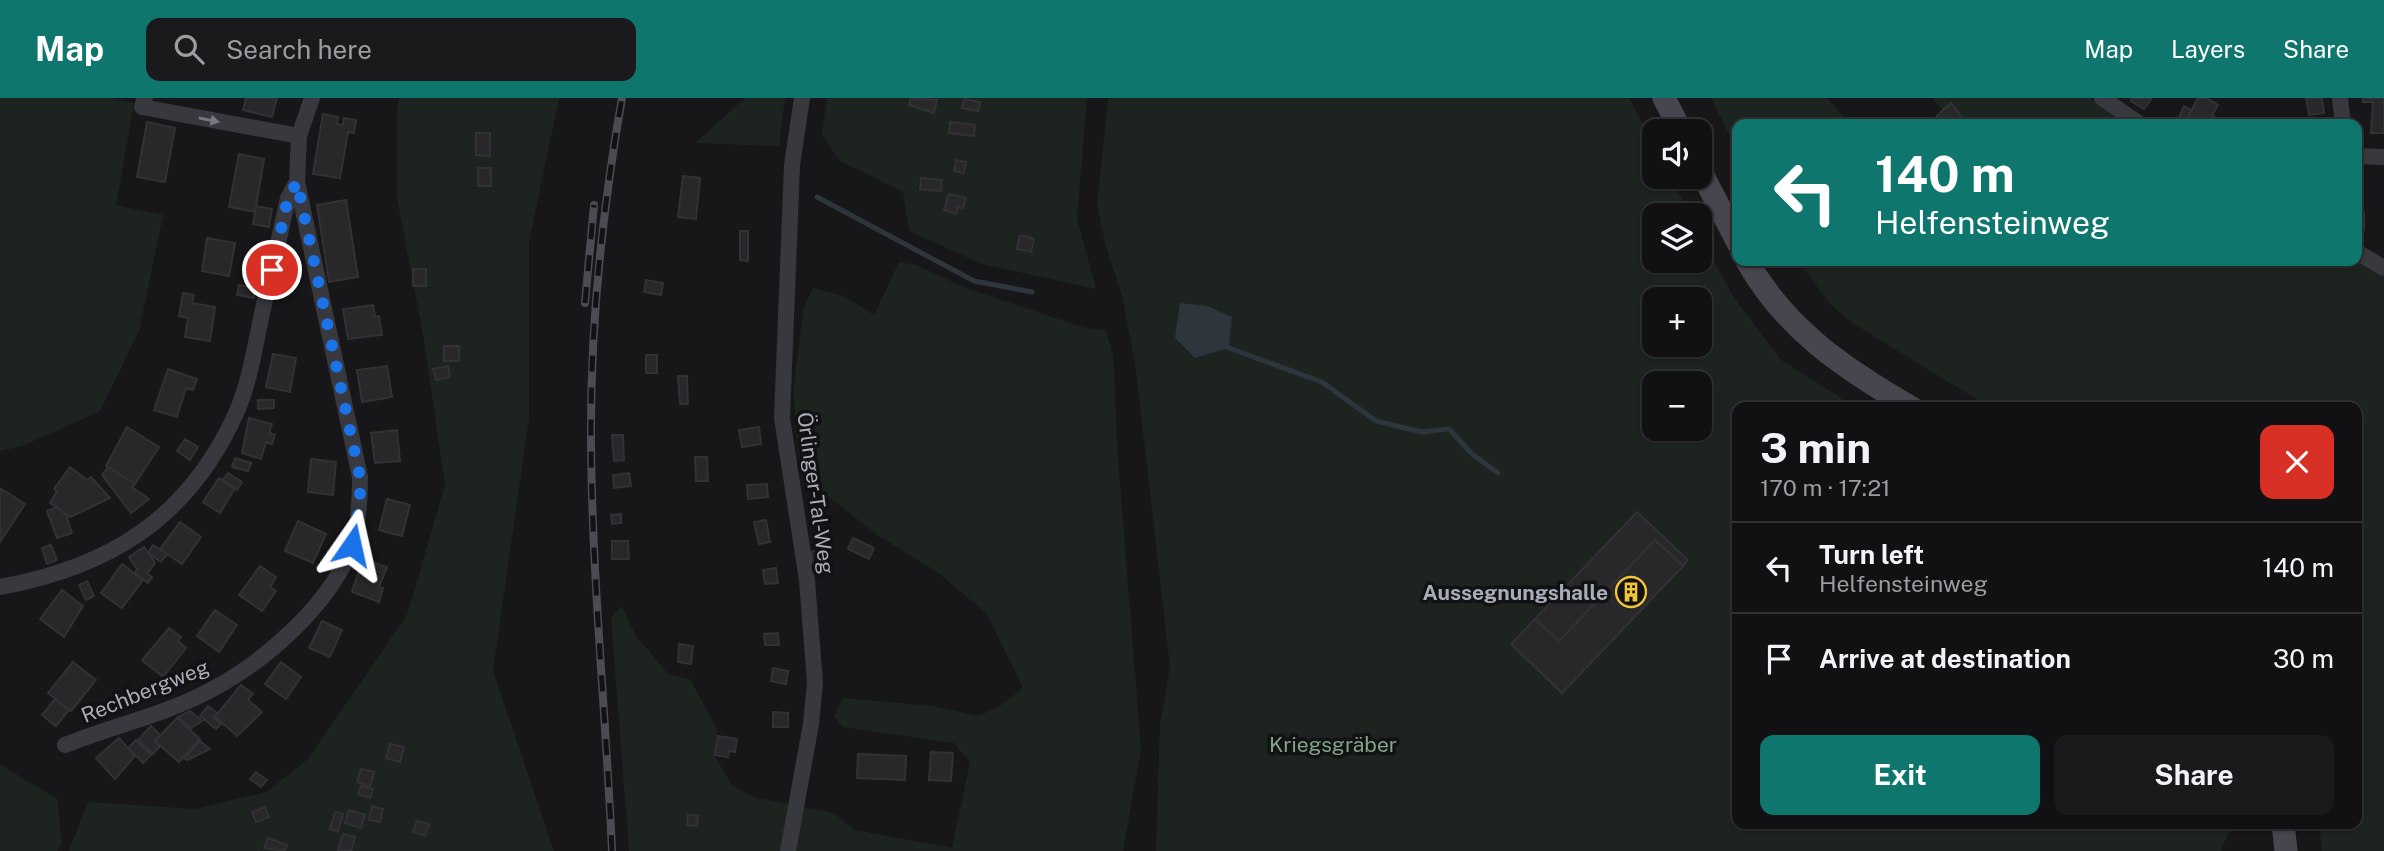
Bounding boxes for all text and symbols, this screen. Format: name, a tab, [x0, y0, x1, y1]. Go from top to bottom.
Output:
search box	[146, 18, 636, 81]
text: Map	[35, 30, 104, 68]
icon: search	[170, 30, 208, 68]
text: Search here	[226, 34, 372, 65]
text: Map	[2084, 35, 2133, 63]
text: Layers	[2171, 35, 2245, 63]
text: Share	[2283, 35, 2349, 63]
one-way arrow	[198, 115, 220, 126]
map controls	[1642, 119, 1712, 441]
button: sound	[1642, 119, 1712, 189]
text: 140 m	[1875, 145, 2015, 203]
icon: left	[1760, 147, 1851, 238]
button: layers	[1642, 203, 1712, 273]
text: Helfensteinweg	[1875, 204, 2110, 241]
pin	[242, 240, 302, 300]
icon: arrive	[253, 251, 291, 289]
button: +	[1642, 287, 1712, 357]
button: −	[1642, 371, 1712, 441]
street label: Örlinger-Tal-Weg	[792, 410, 840, 576]
text: 3 min	[1760, 423, 1871, 472]
button: close	[2260, 425, 2334, 499]
text: 170 m · 17:21	[1760, 474, 1890, 501]
position arrow	[315, 508, 389, 582]
text: Turn left	[1819, 539, 1924, 570]
icon: left	[1760, 549, 1798, 587]
text: 140 m	[2262, 552, 2334, 583]
text: Helfensteinweg	[1819, 570, 1988, 597]
building icon: Aussegnungshalle	[1614, 575, 1648, 609]
place label: Aussegnungshalle	[1423, 580, 1608, 605]
icon: arrive	[1760, 640, 1798, 678]
text: Arrive at destination	[1819, 643, 2071, 674]
text: 30 m	[2273, 643, 2334, 674]
street label: Rechbergweg	[77, 654, 213, 728]
park label: Kriegsgräber	[1269, 732, 1397, 757]
button: Exit	[1760, 735, 2040, 815]
button: Share	[2054, 735, 2334, 815]

